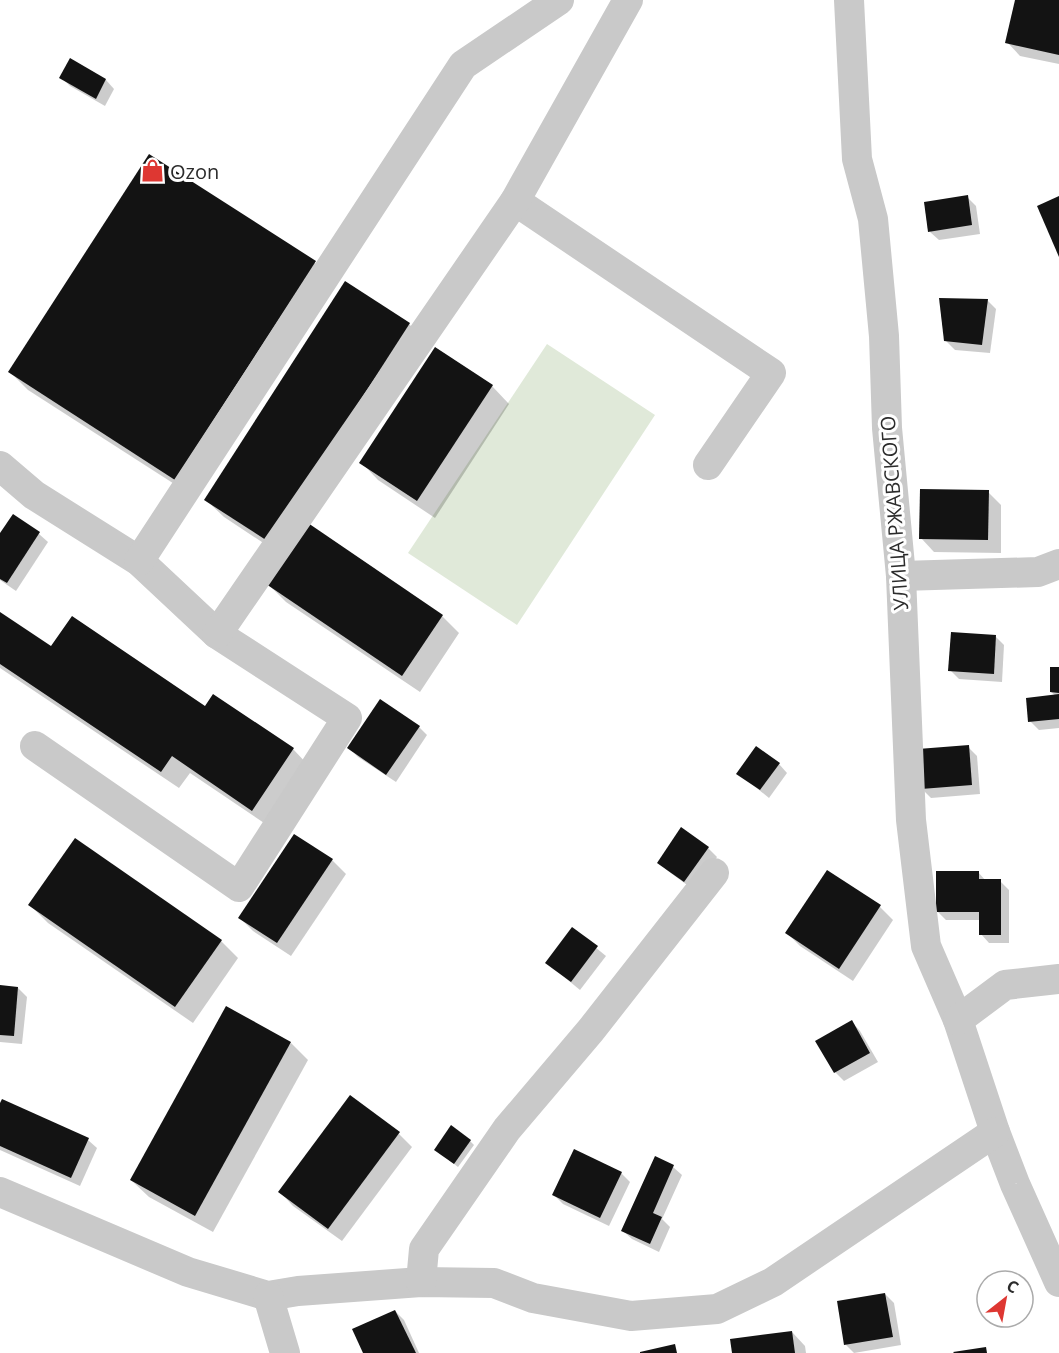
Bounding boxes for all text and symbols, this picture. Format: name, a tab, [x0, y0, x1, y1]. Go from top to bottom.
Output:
shop icon: Ozon	[139, 158, 165, 184]
place label: Ozon	[170, 158, 219, 185]
street label: УЛИЦА РЖАВСКОГО	[874, 415, 914, 611]
north arrow	[975, 1269, 1035, 1329]
text: С	[1003, 1274, 1023, 1298]

